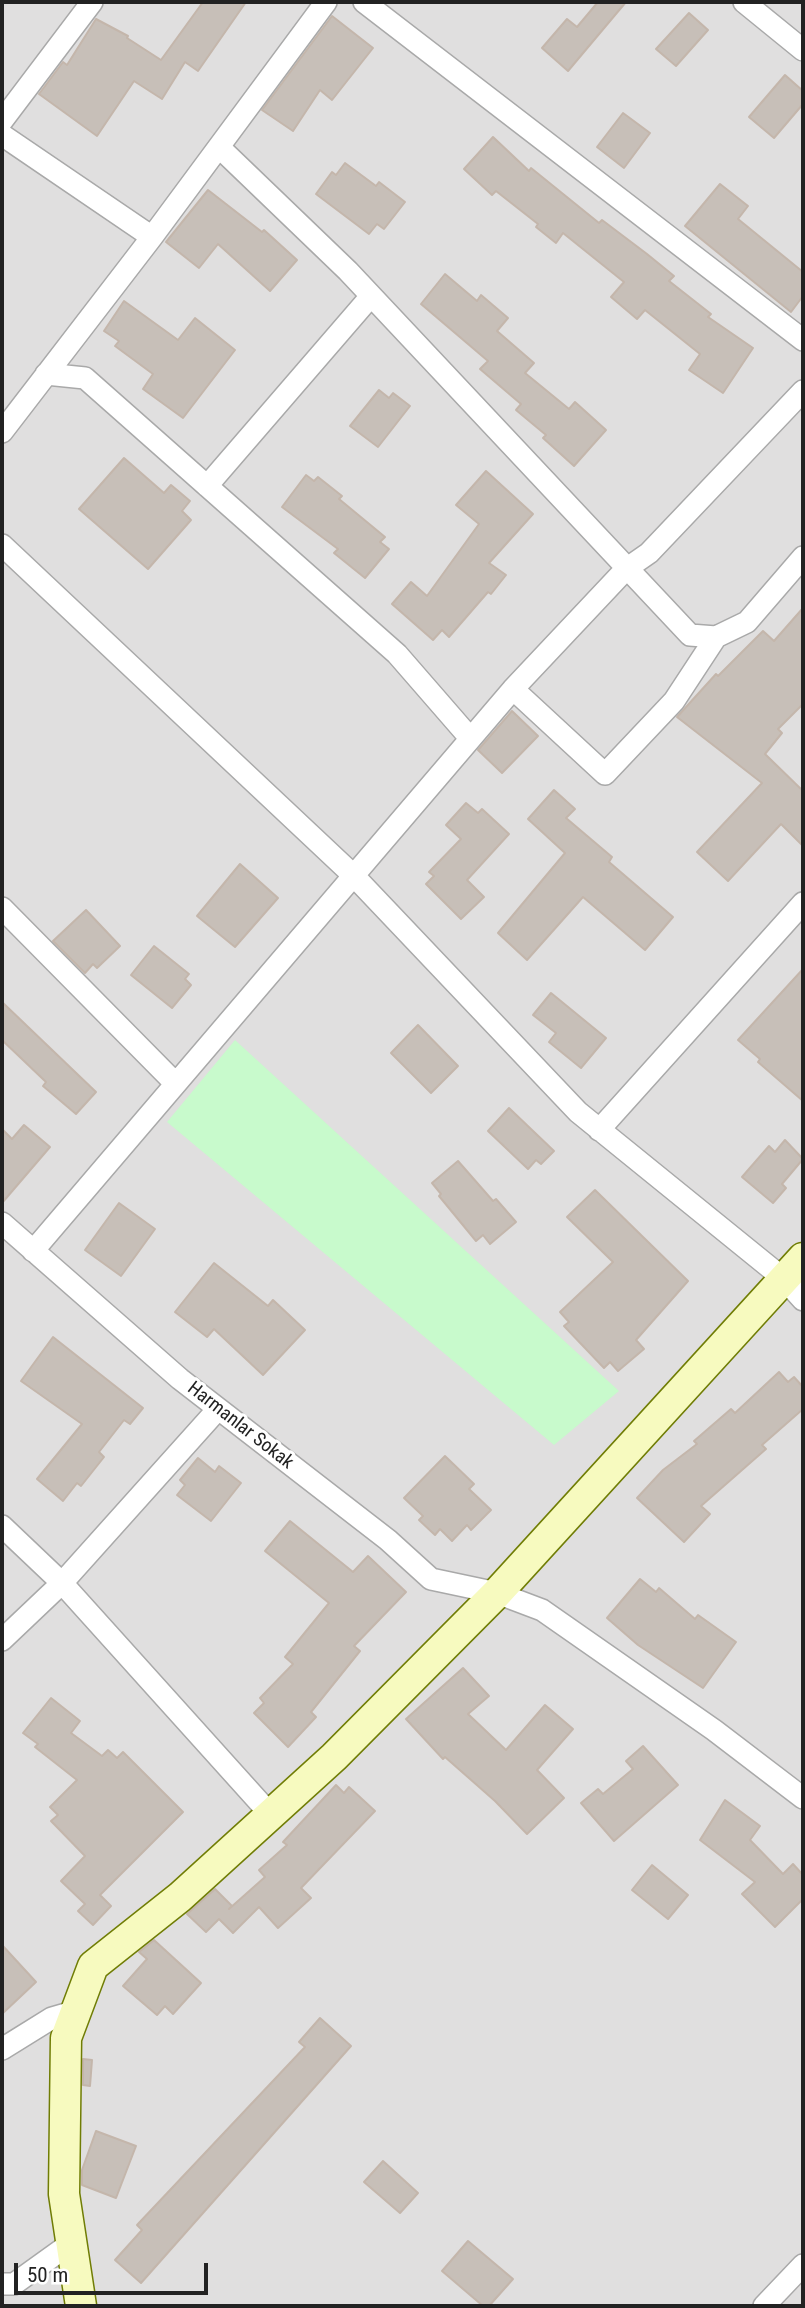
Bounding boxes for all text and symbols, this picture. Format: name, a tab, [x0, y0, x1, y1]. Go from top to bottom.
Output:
street label: Harmanlar Sokak	[182, 1377, 298, 1475]
scale bar	[18, 2248, 212, 2292]
text: 50 m	[27, 2263, 68, 2287]

